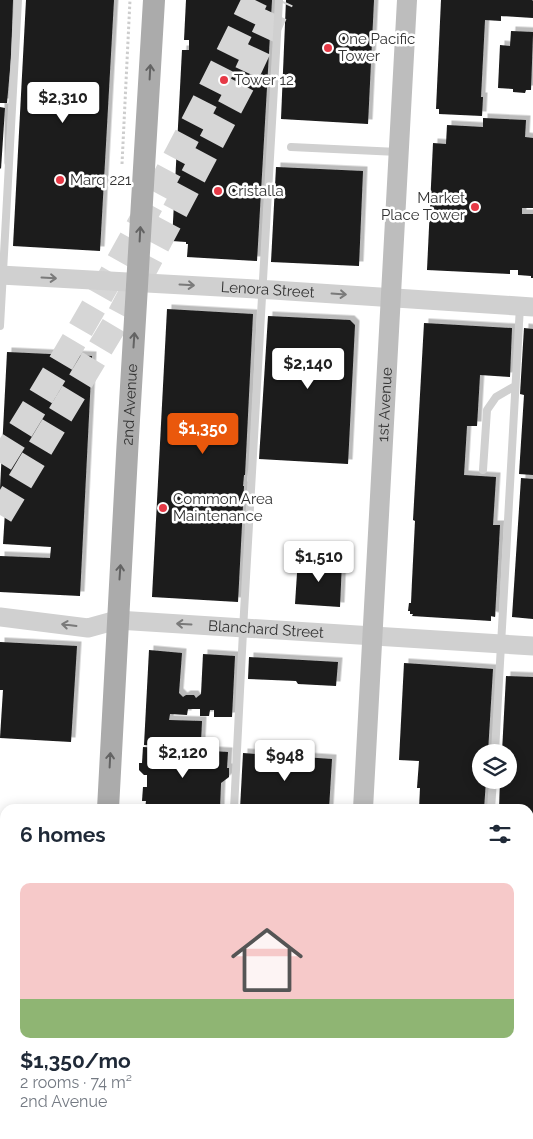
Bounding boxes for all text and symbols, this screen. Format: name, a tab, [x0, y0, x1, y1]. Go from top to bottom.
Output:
place label: One Pacific Tower	[338, 30, 415, 65]
marker: One Pacific Tower	[322, 42, 334, 54]
one-way arrow	[145, 64, 154, 80]
place label: Tower 12	[234, 71, 294, 89]
marker: Tower 12	[218, 74, 230, 86]
pin: $2,310	[22, 82, 104, 124]
text: $2,310	[38, 88, 88, 107]
place label: Marq 221	[70, 171, 132, 189]
marker: Marq 221	[54, 174, 66, 186]
place label: Cristalla	[228, 182, 284, 200]
marker: Cristalla	[212, 185, 224, 197]
place label: Market Place Tower	[381, 189, 466, 224]
marker: Market Place Tower	[469, 201, 481, 213]
one-way arrow	[136, 226, 145, 242]
one-way arrow	[40, 273, 56, 282]
street label: Lenora Street	[220, 278, 315, 302]
one-way arrow	[178, 281, 194, 290]
one-way arrow	[331, 290, 347, 299]
one-way arrow	[130, 332, 139, 348]
pin: $2,140	[267, 348, 349, 390]
text: $2,140	[283, 354, 333, 373]
street label: 2nd Avenue	[119, 363, 141, 446]
street label: 1st Avenue	[374, 367, 396, 442]
pin: $1,350	[162, 412, 244, 455]
text: $1,350	[178, 419, 228, 438]
place label: Common Area Maintenance	[173, 490, 273, 525]
marker: Common Area Maintenance	[157, 502, 169, 514]
pin: $1,510	[278, 540, 360, 583]
text: $1,510	[295, 547, 343, 566]
one-way arrow	[115, 564, 124, 580]
street label: Blanchard Street	[207, 617, 324, 642]
one-way arrow	[61, 620, 77, 630]
one-way arrow	[177, 620, 193, 629]
pin: $2,120	[142, 736, 224, 779]
pin: $948	[255, 740, 315, 782]
text: $2,120	[158, 743, 208, 762]
map controls	[472, 744, 517, 789]
button: layers	[472, 744, 517, 789]
text: $948	[266, 746, 304, 765]
one-way arrow	[105, 752, 114, 768]
icon: filters	[486, 820, 514, 848]
text: 6 homes	[20, 822, 106, 847]
icon: home	[222, 915, 312, 1005]
text: $1,350/mo	[20, 1048, 131, 1073]
text: 2 rooms · 74 m²	[20, 1073, 132, 1092]
text: 2nd Avenue	[20, 1092, 107, 1111]

